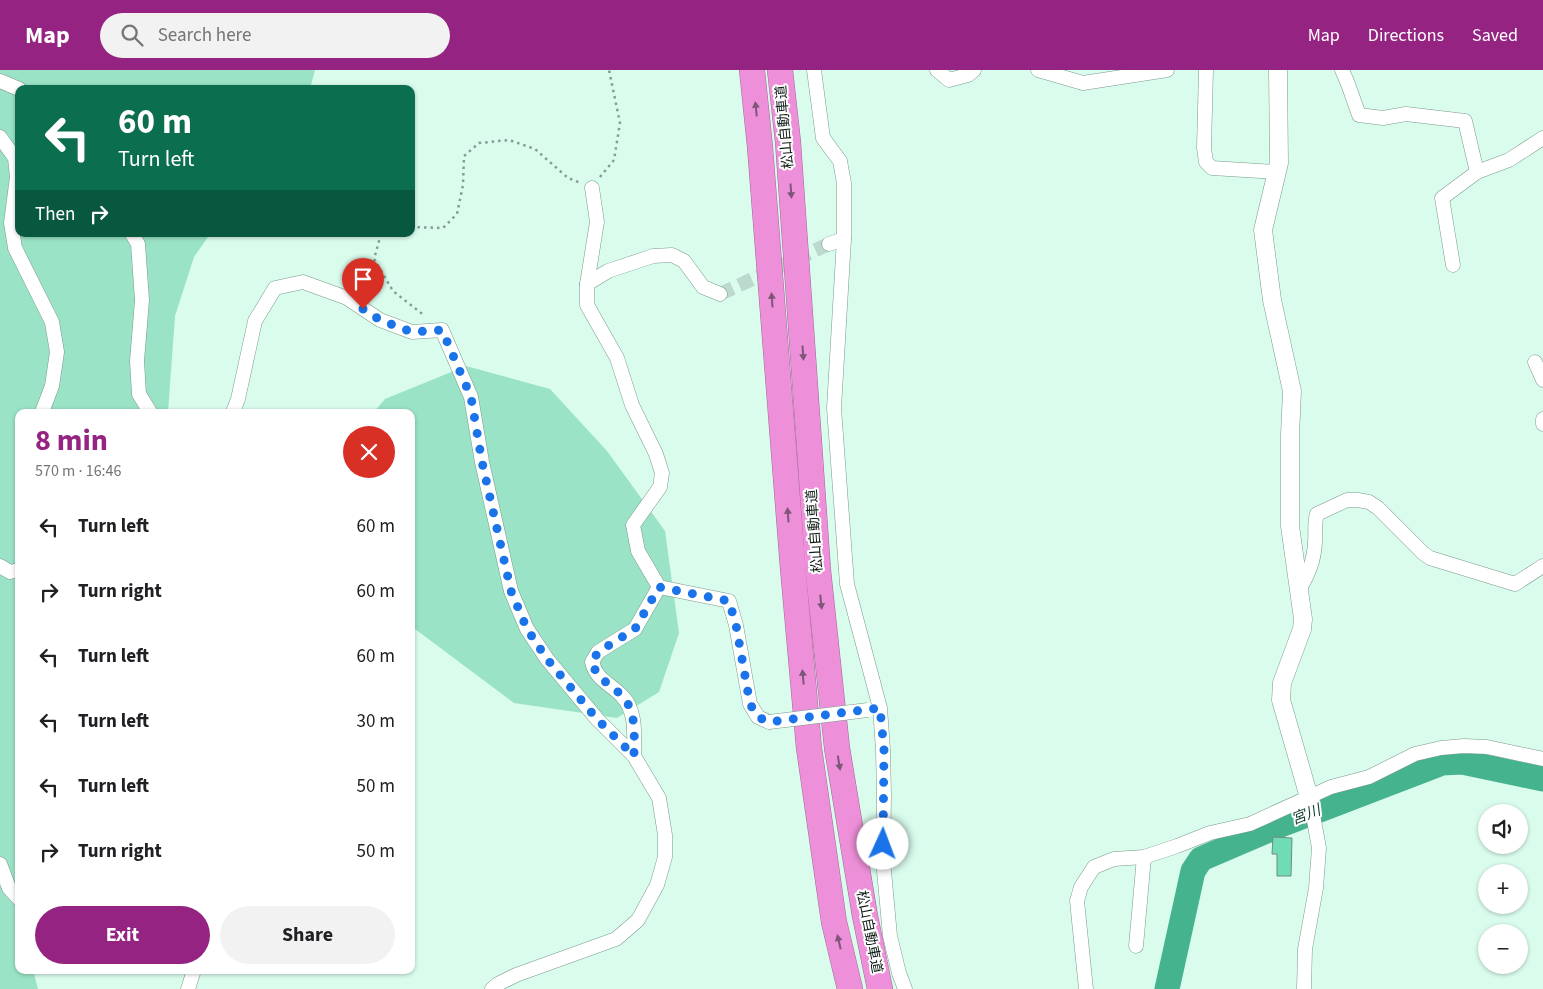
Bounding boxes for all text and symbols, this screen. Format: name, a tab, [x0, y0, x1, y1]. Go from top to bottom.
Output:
search box	[100, 13, 450, 58]
text: Map	[25, 18, 70, 53]
icon: search	[118, 21, 146, 49]
text: Search here	[158, 22, 251, 49]
text: Map	[1308, 23, 1340, 48]
text: Directions	[1368, 23, 1444, 48]
text: Saved	[1472, 23, 1518, 48]
street label: 松山自動車道	[771, 84, 799, 170]
text: 60 m	[118, 97, 192, 147]
one-way arrow	[752, 100, 760, 116]
icon: left	[35, 105, 100, 170]
text: Turn left	[118, 143, 194, 175]
one-way arrow	[787, 183, 795, 199]
icon: right	[85, 200, 113, 228]
text: Then	[35, 201, 75, 228]
pin	[342, 258, 384, 309]
icon: arrive	[349, 265, 377, 293]
one-way arrow	[768, 292, 776, 308]
one-way arrow	[799, 345, 807, 361]
text: 8 min	[35, 419, 108, 462]
button: close	[343, 426, 395, 478]
text: 570 m · 16:46	[35, 460, 122, 482]
street label: 松山自動車道	[802, 488, 828, 574]
one-way arrow	[784, 506, 792, 522]
icon: left	[35, 513, 63, 541]
text: Turn left	[78, 513, 149, 540]
text: 60 m	[357, 513, 395, 540]
icon: right	[35, 578, 63, 606]
text: Turn right	[78, 578, 162, 605]
text: 60 m	[357, 578, 395, 605]
one-way arrow	[818, 594, 826, 610]
icon: left	[35, 643, 63, 671]
text: Turn left	[78, 643, 149, 670]
text: 60 m	[357, 643, 395, 670]
one-way arrow	[799, 668, 807, 684]
icon: left	[35, 708, 63, 736]
text: Turn left	[78, 708, 149, 735]
text: 30 m	[357, 708, 395, 735]
one-way arrow	[836, 756, 844, 772]
icon: left	[35, 773, 63, 801]
text: Turn left	[78, 773, 149, 800]
text: 50 m	[357, 773, 395, 800]
water label: 宮川	[1288, 799, 1326, 830]
map controls	[1478, 804, 1528, 974]
button: sound	[1478, 804, 1528, 854]
position arrow	[856, 817, 908, 869]
icon: right	[35, 838, 63, 866]
text: Turn right	[78, 838, 162, 865]
text: 50 m	[357, 838, 395, 865]
button: +	[1478, 864, 1528, 914]
street label: 松山自動車道	[851, 889, 887, 975]
button: Exit	[35, 906, 210, 964]
button: Share	[220, 906, 395, 964]
button: −	[1478, 924, 1528, 974]
one-way arrow	[835, 934, 843, 949]

